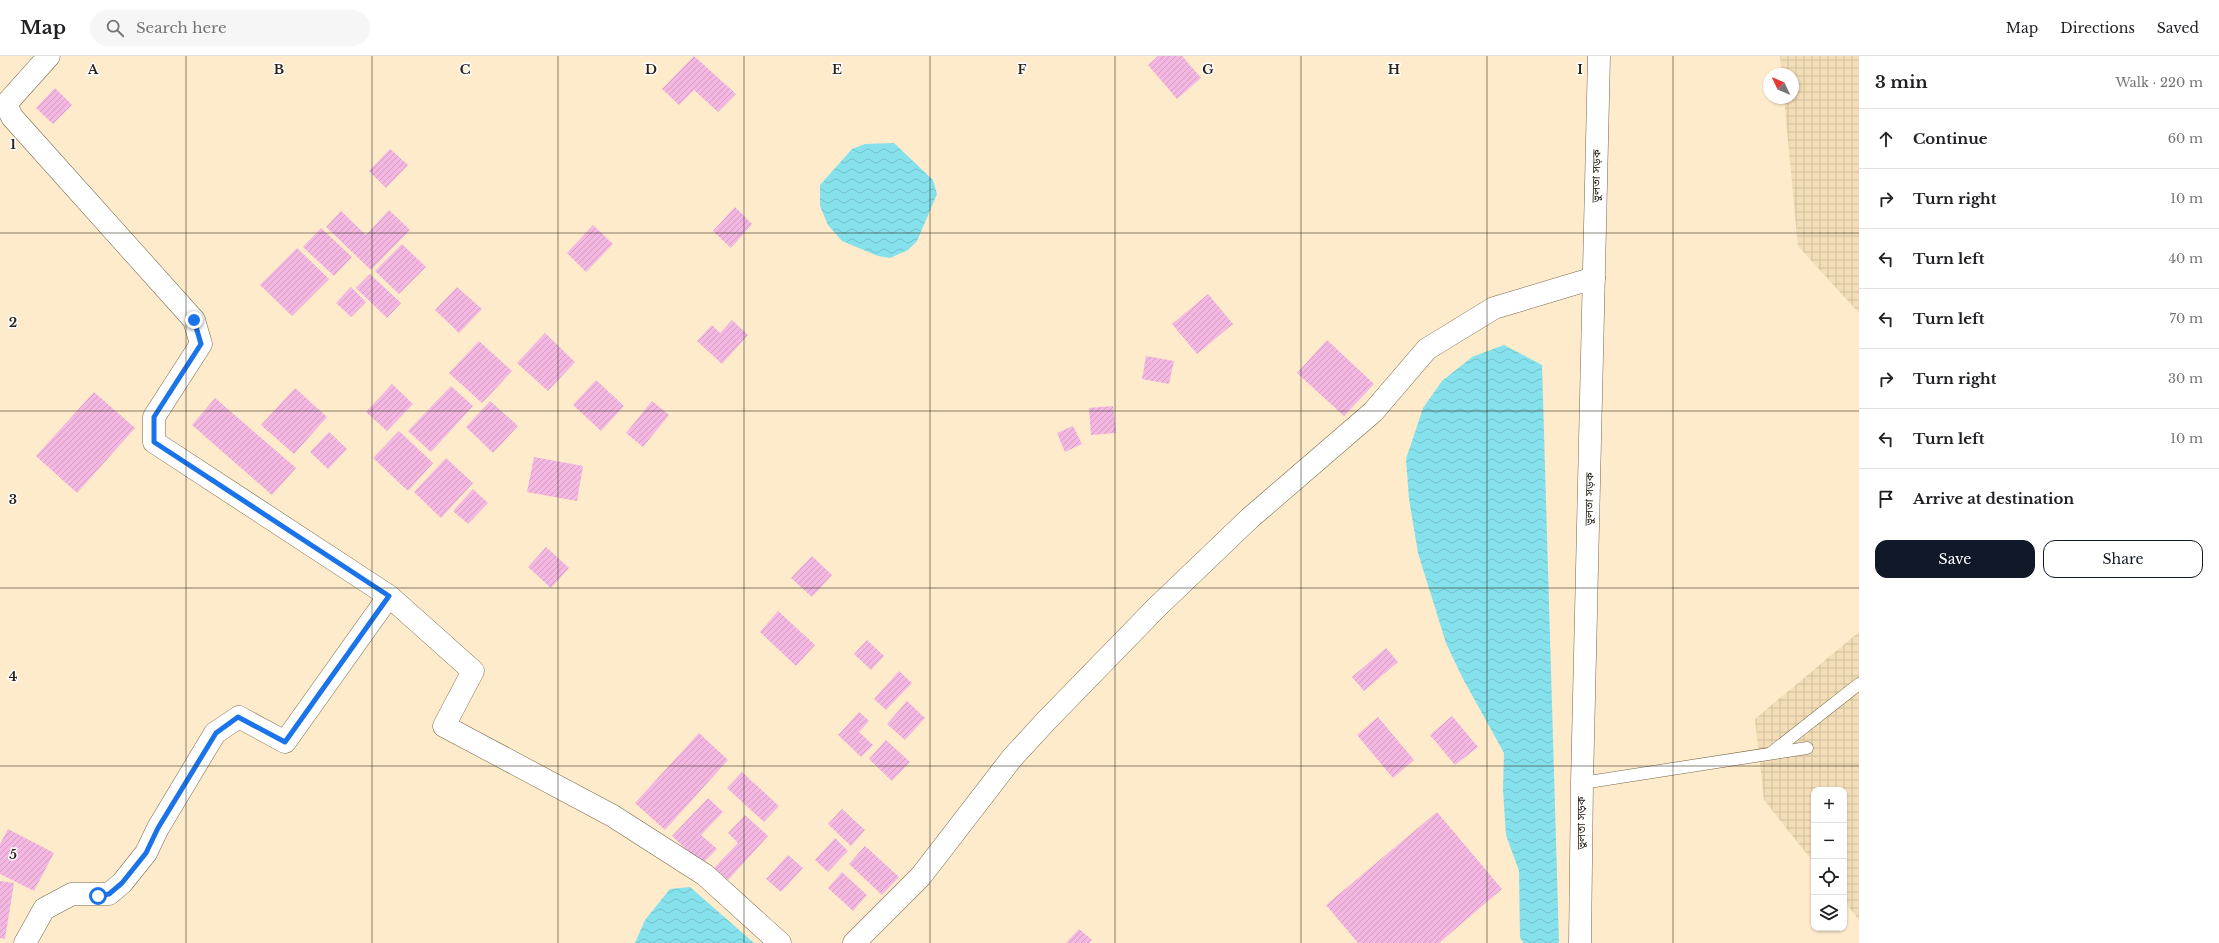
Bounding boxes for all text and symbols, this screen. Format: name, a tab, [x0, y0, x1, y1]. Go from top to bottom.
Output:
search box	[90, 10, 370, 46]
text: Map	[20, 16, 66, 39]
icon: search	[104, 17, 126, 39]
text: Search here	[136, 18, 227, 37]
text: Map	[2006, 19, 2038, 37]
text: Directions	[2060, 19, 2135, 37]
text: Saved	[2157, 19, 2199, 37]
text: A	[87, 61, 99, 78]
text: B	[274, 61, 284, 78]
text: C	[460, 61, 471, 78]
text: D	[645, 61, 657, 78]
text: E	[832, 61, 842, 78]
text: F	[1018, 61, 1027, 78]
text: G	[1202, 61, 1214, 78]
text: H	[1388, 61, 1400, 78]
text: I	[1577, 61, 1583, 78]
north arrow	[1763, 68, 1799, 104]
text: 3 min	[1875, 72, 1928, 93]
text: Walk · 220 m	[2115, 74, 2203, 91]
icon: ahead	[1875, 128, 1897, 150]
text: Continue	[1913, 129, 1988, 148]
text: 60 m	[2168, 130, 2203, 147]
text: 1	[10, 136, 16, 153]
street label: ভুলতা সড়ক	[1589, 149, 1603, 204]
icon: right	[1875, 188, 1897, 210]
text: Turn right	[1913, 189, 1996, 208]
text: 10 m	[2170, 190, 2203, 207]
icon: left	[1875, 248, 1897, 270]
text: Turn left	[1913, 249, 1984, 268]
text: 40 m	[2168, 250, 2203, 267]
icon: left	[1875, 308, 1897, 330]
text: Turn left	[1913, 309, 1984, 328]
text: 70 m	[2170, 310, 2203, 327]
route end	[185, 311, 203, 329]
text: 2	[9, 314, 17, 331]
icon: right	[1875, 368, 1897, 390]
text: Turn right	[1913, 369, 1996, 388]
text: 30 m	[2168, 370, 2203, 387]
icon: left	[1875, 428, 1897, 450]
text: Turn left	[1913, 429, 1984, 448]
text: 10 m	[2170, 430, 2203, 447]
street label: ভুলতা সড়ক	[1582, 472, 1596, 527]
icon: arrive	[1875, 488, 1897, 510]
text: Arrive at destination	[1913, 489, 2074, 508]
text: 3	[9, 491, 17, 508]
button: Save	[1875, 540, 2035, 578]
button: Share	[2043, 540, 2203, 578]
text: 4	[9, 668, 18, 685]
map controls	[1811, 787, 1847, 931]
button: +	[1811, 787, 1847, 823]
street label: ভুলতা সড়ক	[1574, 796, 1588, 851]
button: −	[1811, 823, 1847, 859]
text: 5	[9, 846, 17, 863]
button: locate	[1811, 859, 1847, 895]
route start	[89, 887, 107, 905]
button: layers	[1811, 895, 1847, 931]

